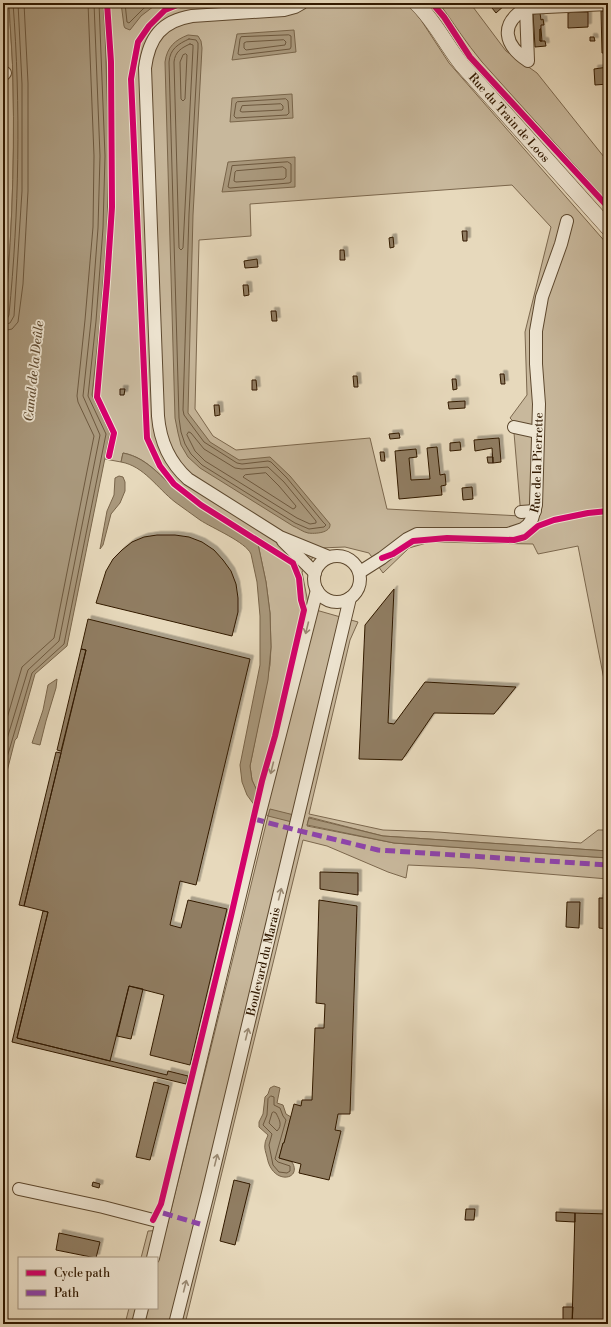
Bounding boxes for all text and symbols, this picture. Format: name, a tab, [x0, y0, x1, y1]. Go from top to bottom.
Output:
street label: Rue du Train de Loos	[465, 70, 553, 166]
water label: Canal de la Deûle	[21, 320, 47, 422]
street label: Rue de la Pierrette	[527, 412, 547, 515]
one-way arrow	[303, 621, 311, 634]
one-way arrow	[267, 761, 275, 774]
one-way arrow	[277, 887, 285, 900]
street label: Boulevard du Marais	[243, 906, 284, 1019]
one-way arrow	[243, 1027, 251, 1040]
one-way arrow	[213, 1154, 220, 1167]
legend	[18, 1257, 158, 1309]
text: Cycle path	[54, 1266, 110, 1281]
one-way arrow	[181, 1280, 189, 1293]
text: Path	[54, 1286, 79, 1301]

